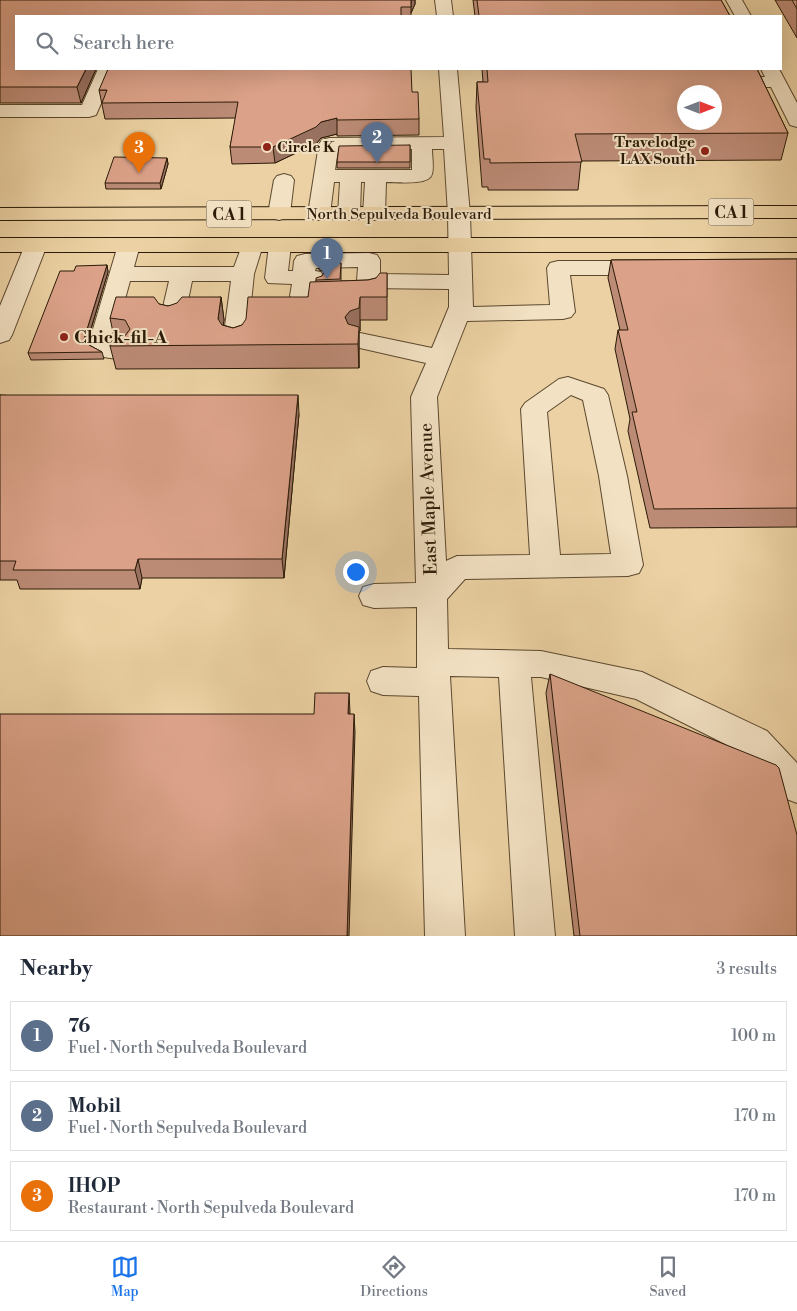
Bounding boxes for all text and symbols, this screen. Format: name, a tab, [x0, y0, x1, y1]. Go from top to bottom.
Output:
search box	[15, 15, 782, 70]
icon: search	[33, 29, 61, 57]
text: Search here	[73, 31, 174, 55]
north arrow	[677, 85, 722, 130]
pin: 2	[361, 122, 393, 163]
pin: 3	[123, 132, 155, 173]
place label: Travelodge LAX South	[614, 133, 696, 169]
place label: Circle K	[277, 138, 336, 157]
marker: Circle K	[261, 141, 273, 153]
marker: Travelodge LAX South	[699, 145, 711, 157]
road number: CA 1	[708, 198, 754, 226]
road number: CA 1	[206, 200, 252, 228]
street label: North Sepulveda Boulevard	[306, 205, 492, 224]
pin: 1	[311, 238, 343, 279]
place label: Chick-fil-A	[74, 326, 168, 349]
marker: Chick-fil-A	[58, 331, 70, 343]
street label: East Maple Avenue	[414, 422, 443, 576]
your location	[343, 559, 369, 585]
text: Nearby	[20, 956, 93, 982]
text: 3 results	[716, 959, 777, 979]
text: 76	[68, 1014, 90, 1038]
text: 1	[33, 1026, 41, 1046]
text: 100 m	[731, 1026, 776, 1046]
text: Fuel · North Sepulveda Boulevard	[68, 1038, 307, 1058]
text: Mobil	[68, 1094, 121, 1118]
text: 2	[32, 1106, 42, 1126]
text: 170 m	[734, 1106, 776, 1126]
text: Fuel · North Sepulveda Boulevard	[68, 1118, 307, 1138]
text: IHOP	[68, 1174, 120, 1198]
text: 3	[32, 1186, 42, 1206]
text: 170 m	[734, 1186, 776, 1206]
text: Restaurant · North Sepulveda Boulevard	[68, 1198, 354, 1218]
tab: Map	[111, 1253, 139, 1301]
tab: Directions	[360, 1253, 428, 1301]
tab: Saved	[649, 1253, 686, 1301]

